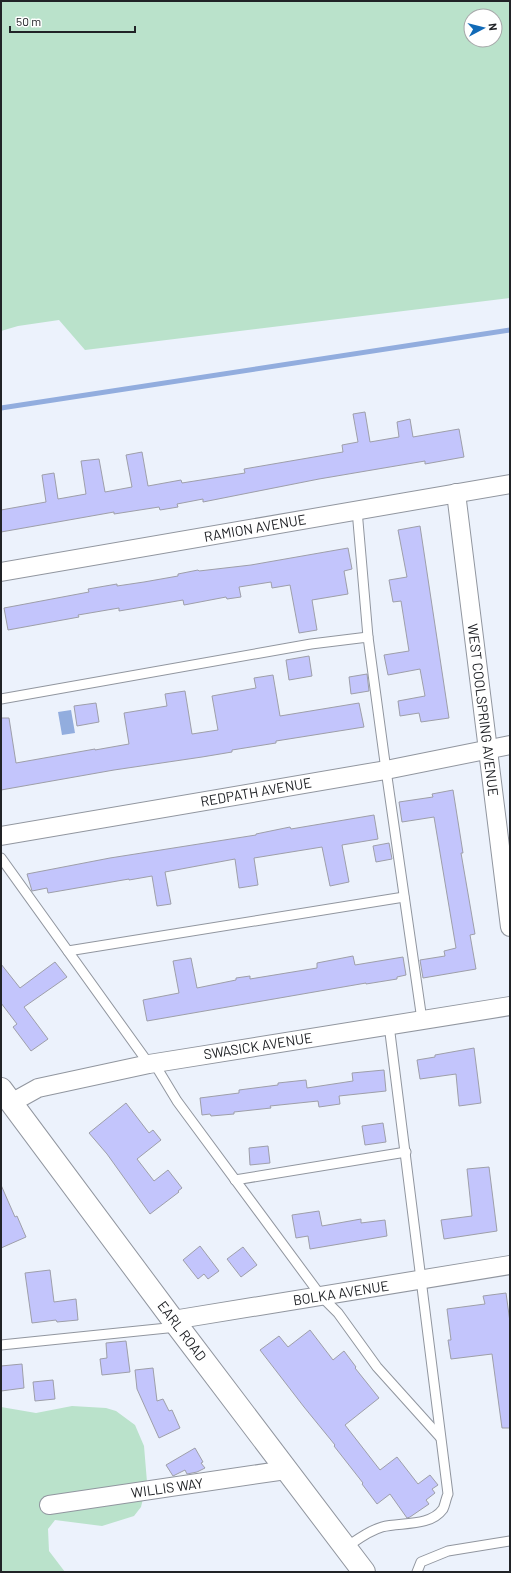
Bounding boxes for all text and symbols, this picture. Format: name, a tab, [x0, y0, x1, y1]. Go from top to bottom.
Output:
scale bar	[10, 8, 135, 34]
north arrow	[463, 8, 503, 48]
text: 50 m	[16, 14, 41, 28]
text: N	[487, 22, 500, 31]
street label: RAMION AVENUE	[202, 510, 307, 545]
street label: WEST COOLSPRING AVENUE	[464, 623, 503, 797]
street label: REDPATH AVENUE	[199, 773, 313, 810]
street label: SWASICK AVENUE	[202, 1029, 314, 1063]
street label: BOLKA AVENUE	[292, 1277, 390, 1308]
street label: EARL ROAD	[154, 1297, 210, 1364]
street label: WILLIS WAY	[130, 1474, 204, 1501]

